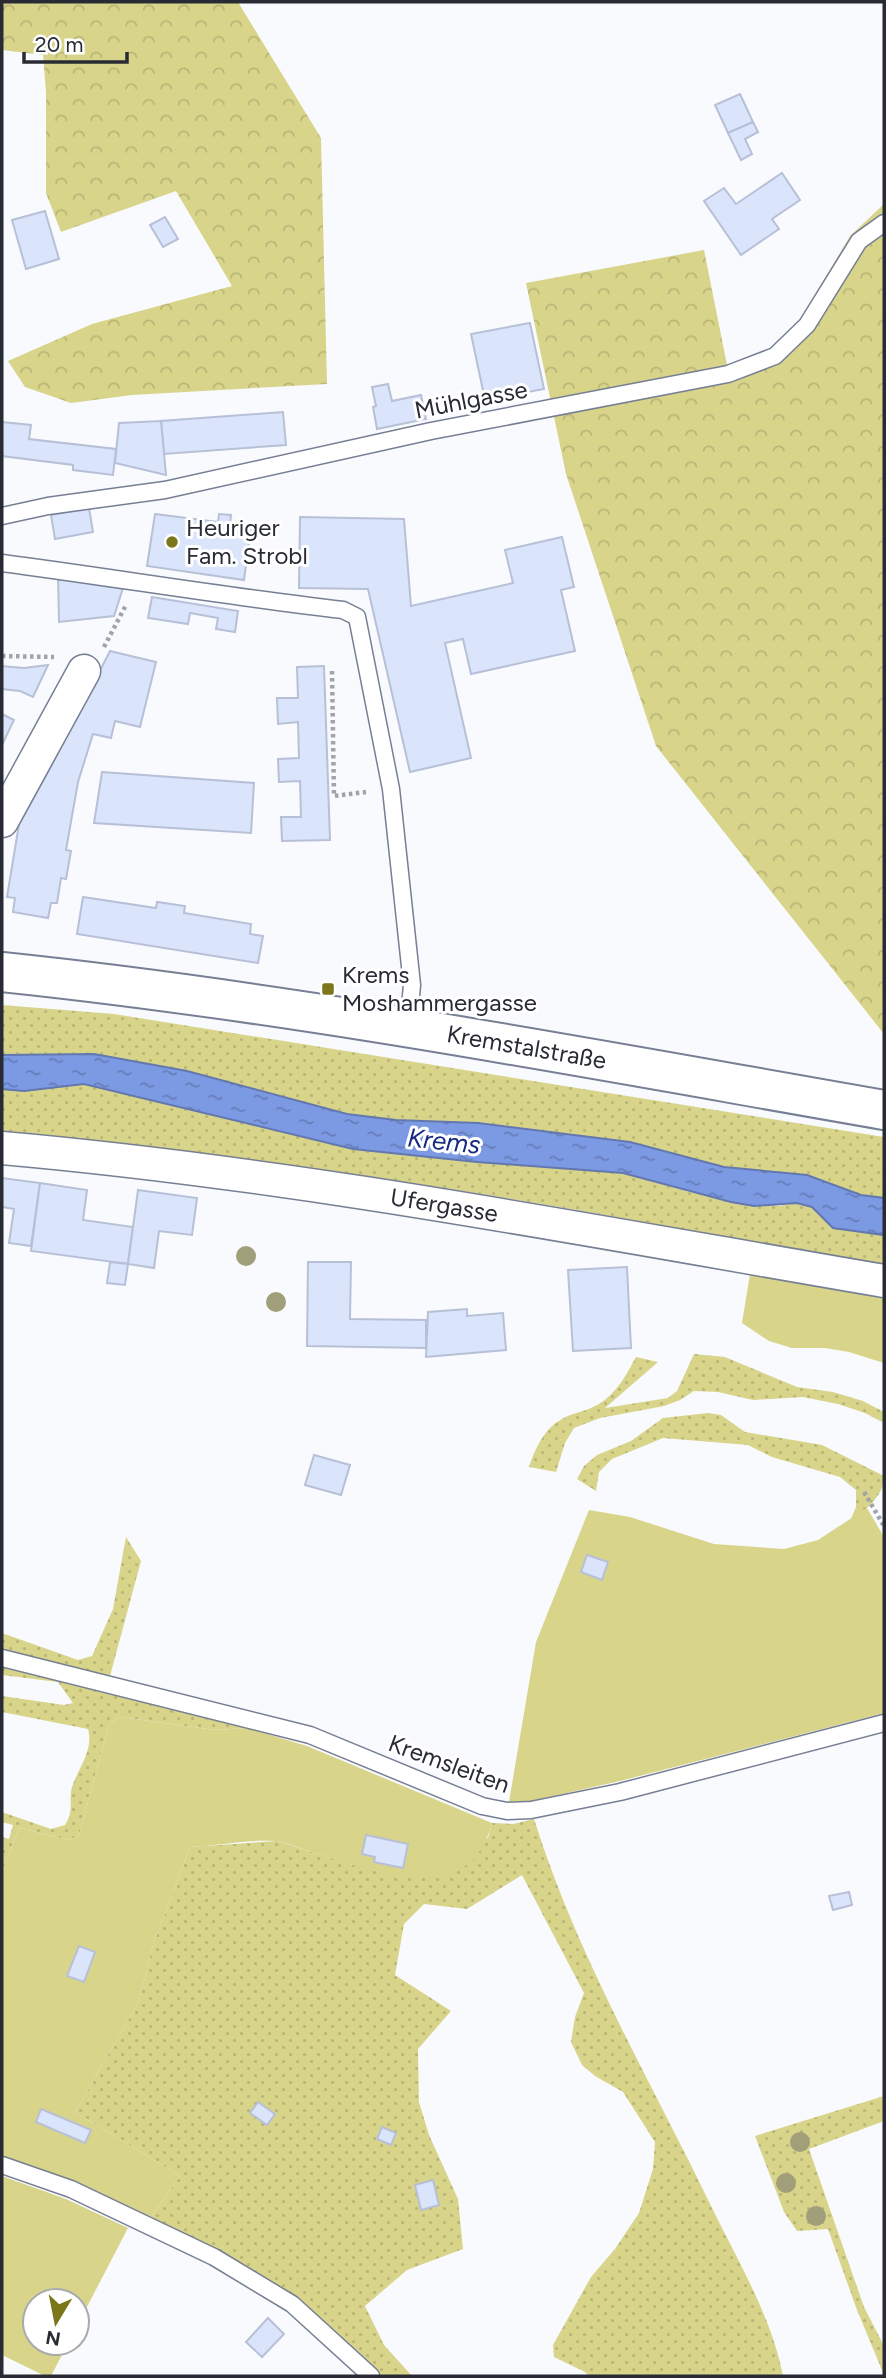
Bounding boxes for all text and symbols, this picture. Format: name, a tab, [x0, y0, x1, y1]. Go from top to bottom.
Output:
scale bar	[24, 21, 128, 65]
text: 20 m	[35, 32, 83, 57]
street label: Mühlgasse	[412, 374, 530, 425]
place label: Heuriger Fam. Strobl	[186, 513, 308, 570]
marker: Heuriger Fam. Strobl	[164, 534, 180, 550]
place label: Krems Moshammergasse	[342, 960, 537, 1017]
marker: Krems Moshammergasse	[320, 981, 336, 997]
street label: Kremstalstraße	[445, 1019, 609, 1075]
water label: Krems	[406, 1121, 482, 1161]
street label: Ufergasse	[388, 1182, 500, 1228]
street label: Kremsleiten	[385, 1728, 514, 1799]
north arrow	[21, 2287, 91, 2357]
text: N	[44, 2326, 62, 2351]

